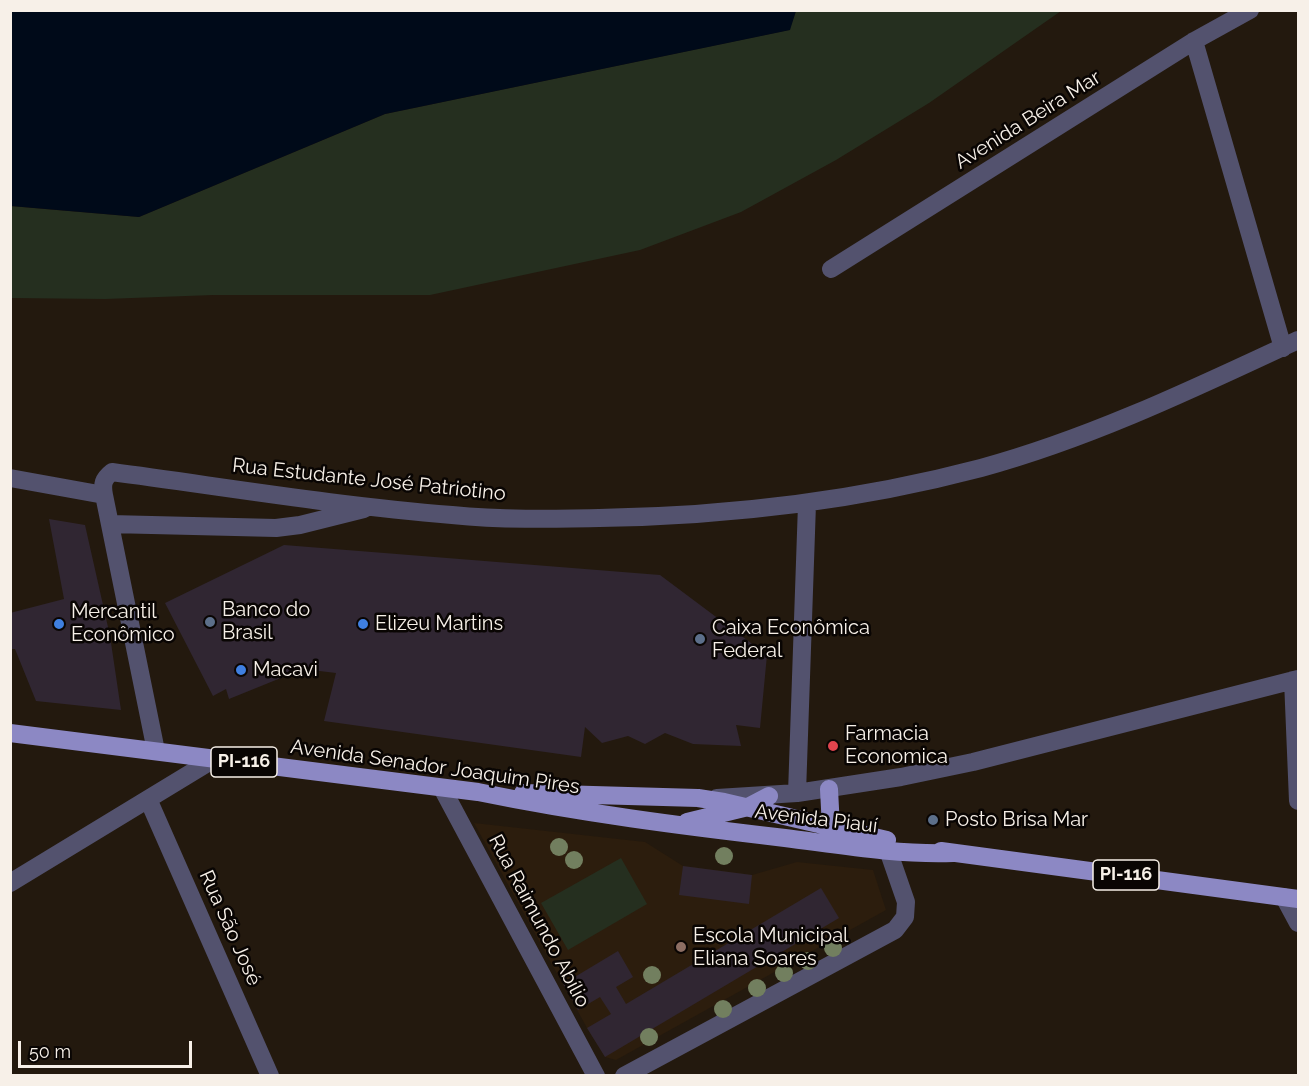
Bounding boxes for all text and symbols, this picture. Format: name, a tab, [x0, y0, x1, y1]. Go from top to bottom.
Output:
street label: Avenida Beira Mar	[951, 66, 1105, 174]
street label: Rua Estudante José Patriotino	[231, 454, 507, 506]
place label: Banco do Brasil	[222, 598, 310, 645]
place label: Mercantil Econômico	[71, 600, 175, 647]
place label: Elizeu Martins	[375, 612, 503, 636]
marker: Banco do Brasil	[203, 615, 217, 629]
place label: Caixa Econômica Federal	[712, 616, 870, 663]
marker: Mercantil Econômico	[52, 617, 66, 631]
marker: Elizeu Martins	[356, 617, 370, 631]
marker: Caixa Econômica Federal	[693, 632, 707, 646]
place label: Macavi	[253, 658, 318, 682]
marker: Macavi	[234, 663, 248, 677]
place label: Farmacia Economica	[845, 722, 948, 769]
street label: Avenida Senador Joaquim Pires	[289, 735, 581, 799]
marker: Farmacia Economica	[826, 739, 840, 753]
road number: PI-116	[211, 747, 277, 777]
street label: Avenida Piauí	[753, 800, 879, 838]
place label: Posto Brisa Mar	[945, 808, 1088, 832]
marker: Posto Brisa Mar	[926, 813, 940, 827]
street label: Rua Raimundo Abílio	[483, 831, 595, 1011]
road number: PI-116	[1093, 860, 1159, 890]
street label: Rua São José	[194, 867, 266, 989]
place label: Escola Municipal Eliana Soares	[693, 924, 848, 971]
marker: Escola Municipal Eliana Soares	[674, 940, 688, 954]
scale bar	[21, 1029, 195, 1067]
text: 50 m	[29, 1041, 71, 1062]

